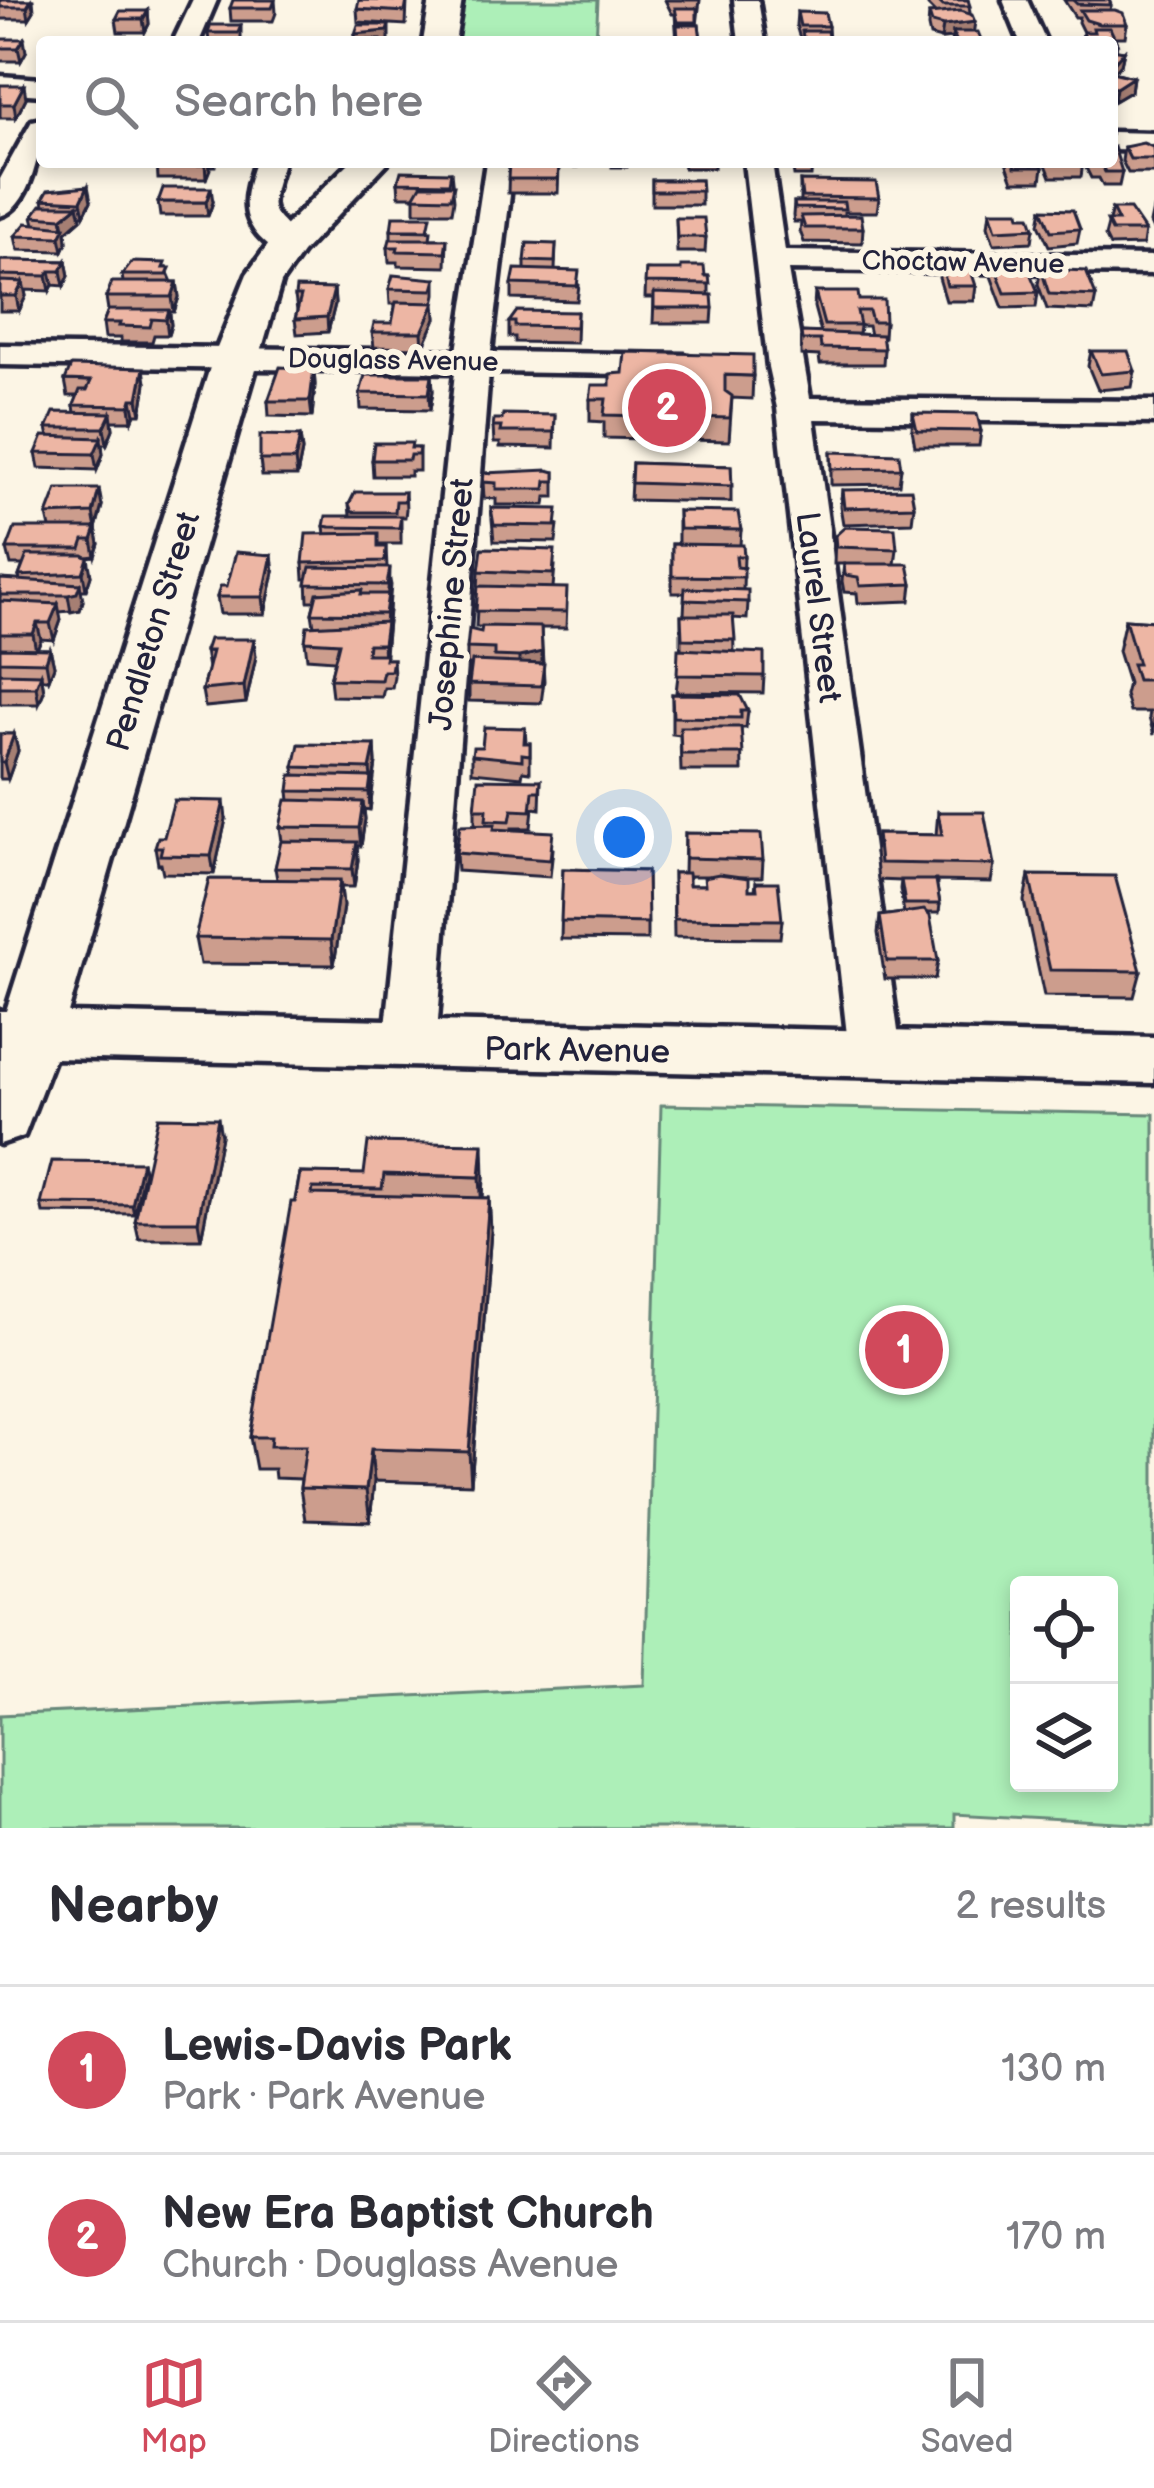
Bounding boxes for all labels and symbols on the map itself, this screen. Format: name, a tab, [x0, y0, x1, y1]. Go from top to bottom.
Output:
street label: Choctaw Avenue	[861, 245, 1065, 281]
street label: Douglass Avenue	[287, 343, 499, 379]
pin: 2	[628, 363, 706, 453]
street label: Josephine Street	[421, 476, 483, 732]
street label: Pendleton Street	[98, 507, 209, 756]
street label: Laurel Street	[786, 509, 850, 705]
your location	[594, 807, 654, 867]
street label: Park Avenue	[484, 1029, 670, 1073]
pin: 1	[865, 1305, 943, 1395]

